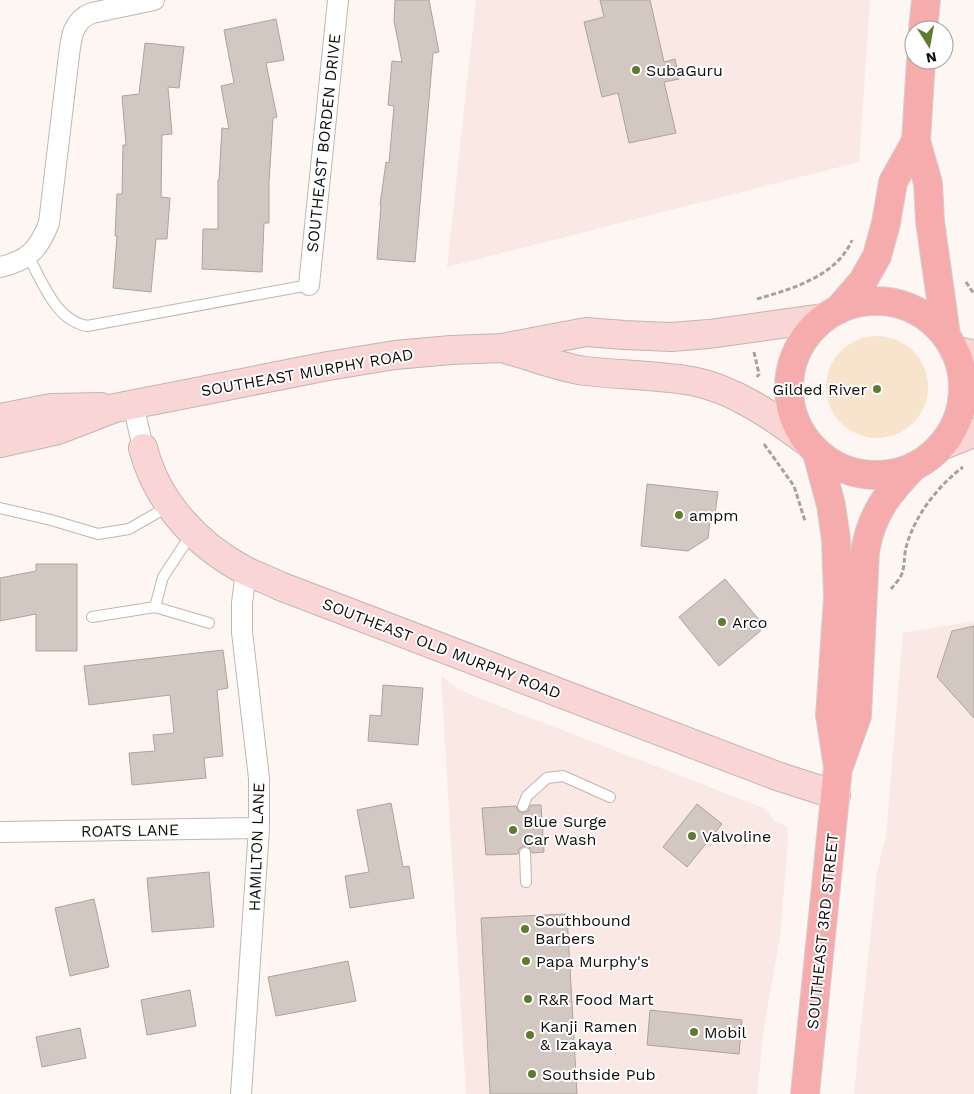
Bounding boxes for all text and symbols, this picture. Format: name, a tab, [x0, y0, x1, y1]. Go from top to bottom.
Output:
north arrow	[904, 20, 954, 70]
street label: SOUTHEAST BORDEN DRIVE	[303, 33, 344, 253]
text: N	[925, 49, 938, 67]
place label: SubaGuru	[646, 61, 723, 80]
marker: SubaGuru	[630, 64, 642, 76]
street label: SOUTHEAST MURPHY ROAD	[199, 344, 415, 401]
place label: Gilded River	[773, 380, 867, 399]
marker: Gilded River	[871, 383, 883, 395]
place label: ampm	[689, 506, 739, 525]
marker: ampm	[673, 509, 685, 521]
street label: SOUTHEAST OLD MURPHY ROAD	[320, 594, 564, 703]
place label: Arco	[732, 613, 767, 632]
marker: Arco	[716, 616, 728, 628]
street label: HAMILTON LANE	[245, 782, 268, 912]
place label: Blue Surge Car Wash	[523, 812, 607, 849]
street label: ROATS LANE	[81, 820, 179, 841]
marker: Blue Surge Car Wash	[507, 824, 519, 836]
place label: Valvoline	[702, 827, 771, 846]
marker: Valvoline	[686, 830, 698, 842]
street label: SOUTHEAST 3RD STREET	[803, 832, 842, 1030]
place label: Southbound Barbers	[535, 911, 631, 948]
marker: Southbound Barbers	[519, 923, 531, 935]
place label: Papa Murphy's	[536, 952, 649, 971]
marker: Papa Murphy's	[520, 955, 532, 967]
place label: R&R Food Mart	[538, 990, 654, 1009]
marker: R&R Food Mart	[522, 993, 534, 1005]
place label: Kanji Ramen & Izakaya	[540, 1017, 637, 1054]
place label: Mobil	[704, 1023, 746, 1042]
marker: Mobil	[688, 1026, 700, 1038]
marker: Kanji Ramen & Izakaya	[524, 1029, 536, 1041]
place label: Southside Pub	[542, 1065, 655, 1084]
marker: Southside Pub	[526, 1068, 538, 1080]

